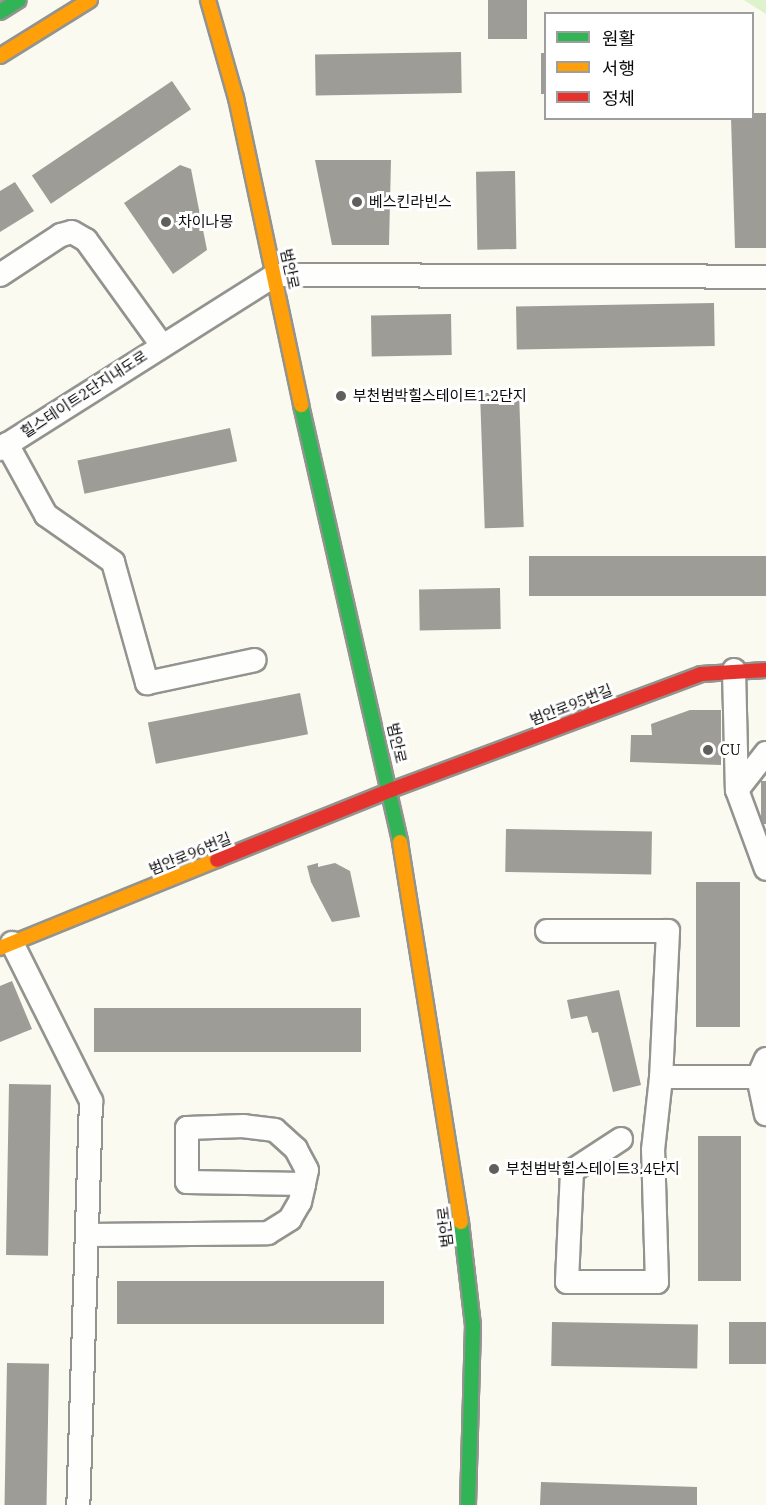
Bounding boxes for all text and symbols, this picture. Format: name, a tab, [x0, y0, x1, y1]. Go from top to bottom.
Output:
legend	[544, 12, 754, 120]
text: 원활	[602, 27, 635, 50]
text: 서행	[602, 57, 635, 80]
text: 정체	[602, 87, 635, 110]
place label: 베스킨라빈스	[369, 193, 452, 211]
marker: 베스킨라빈스	[350, 195, 364, 209]
place label: 차이나몽	[178, 213, 233, 231]
marker: 차이나몽	[159, 215, 173, 229]
street label: 범안로	[277, 247, 303, 291]
street label: 힐스테이트2단지내도로	[17, 346, 151, 442]
place label: 부천범박힐스테이트1.2단지	[353, 387, 527, 405]
marker: 부천범박힐스테이트1.2단지	[334, 389, 348, 403]
street label: 범안로95번길	[527, 681, 615, 729]
street label: 범안로	[384, 721, 410, 765]
place label: CU	[720, 741, 741, 759]
marker: CU	[701, 743, 715, 757]
street label: 범안로96번길	[146, 829, 234, 879]
place label: 부천범박힐스테이트3.4단지	[506, 1160, 680, 1178]
marker: 부천범박힐스테이트3.4단지	[487, 1162, 501, 1176]
street label: 범안로	[434, 1205, 456, 1249]

